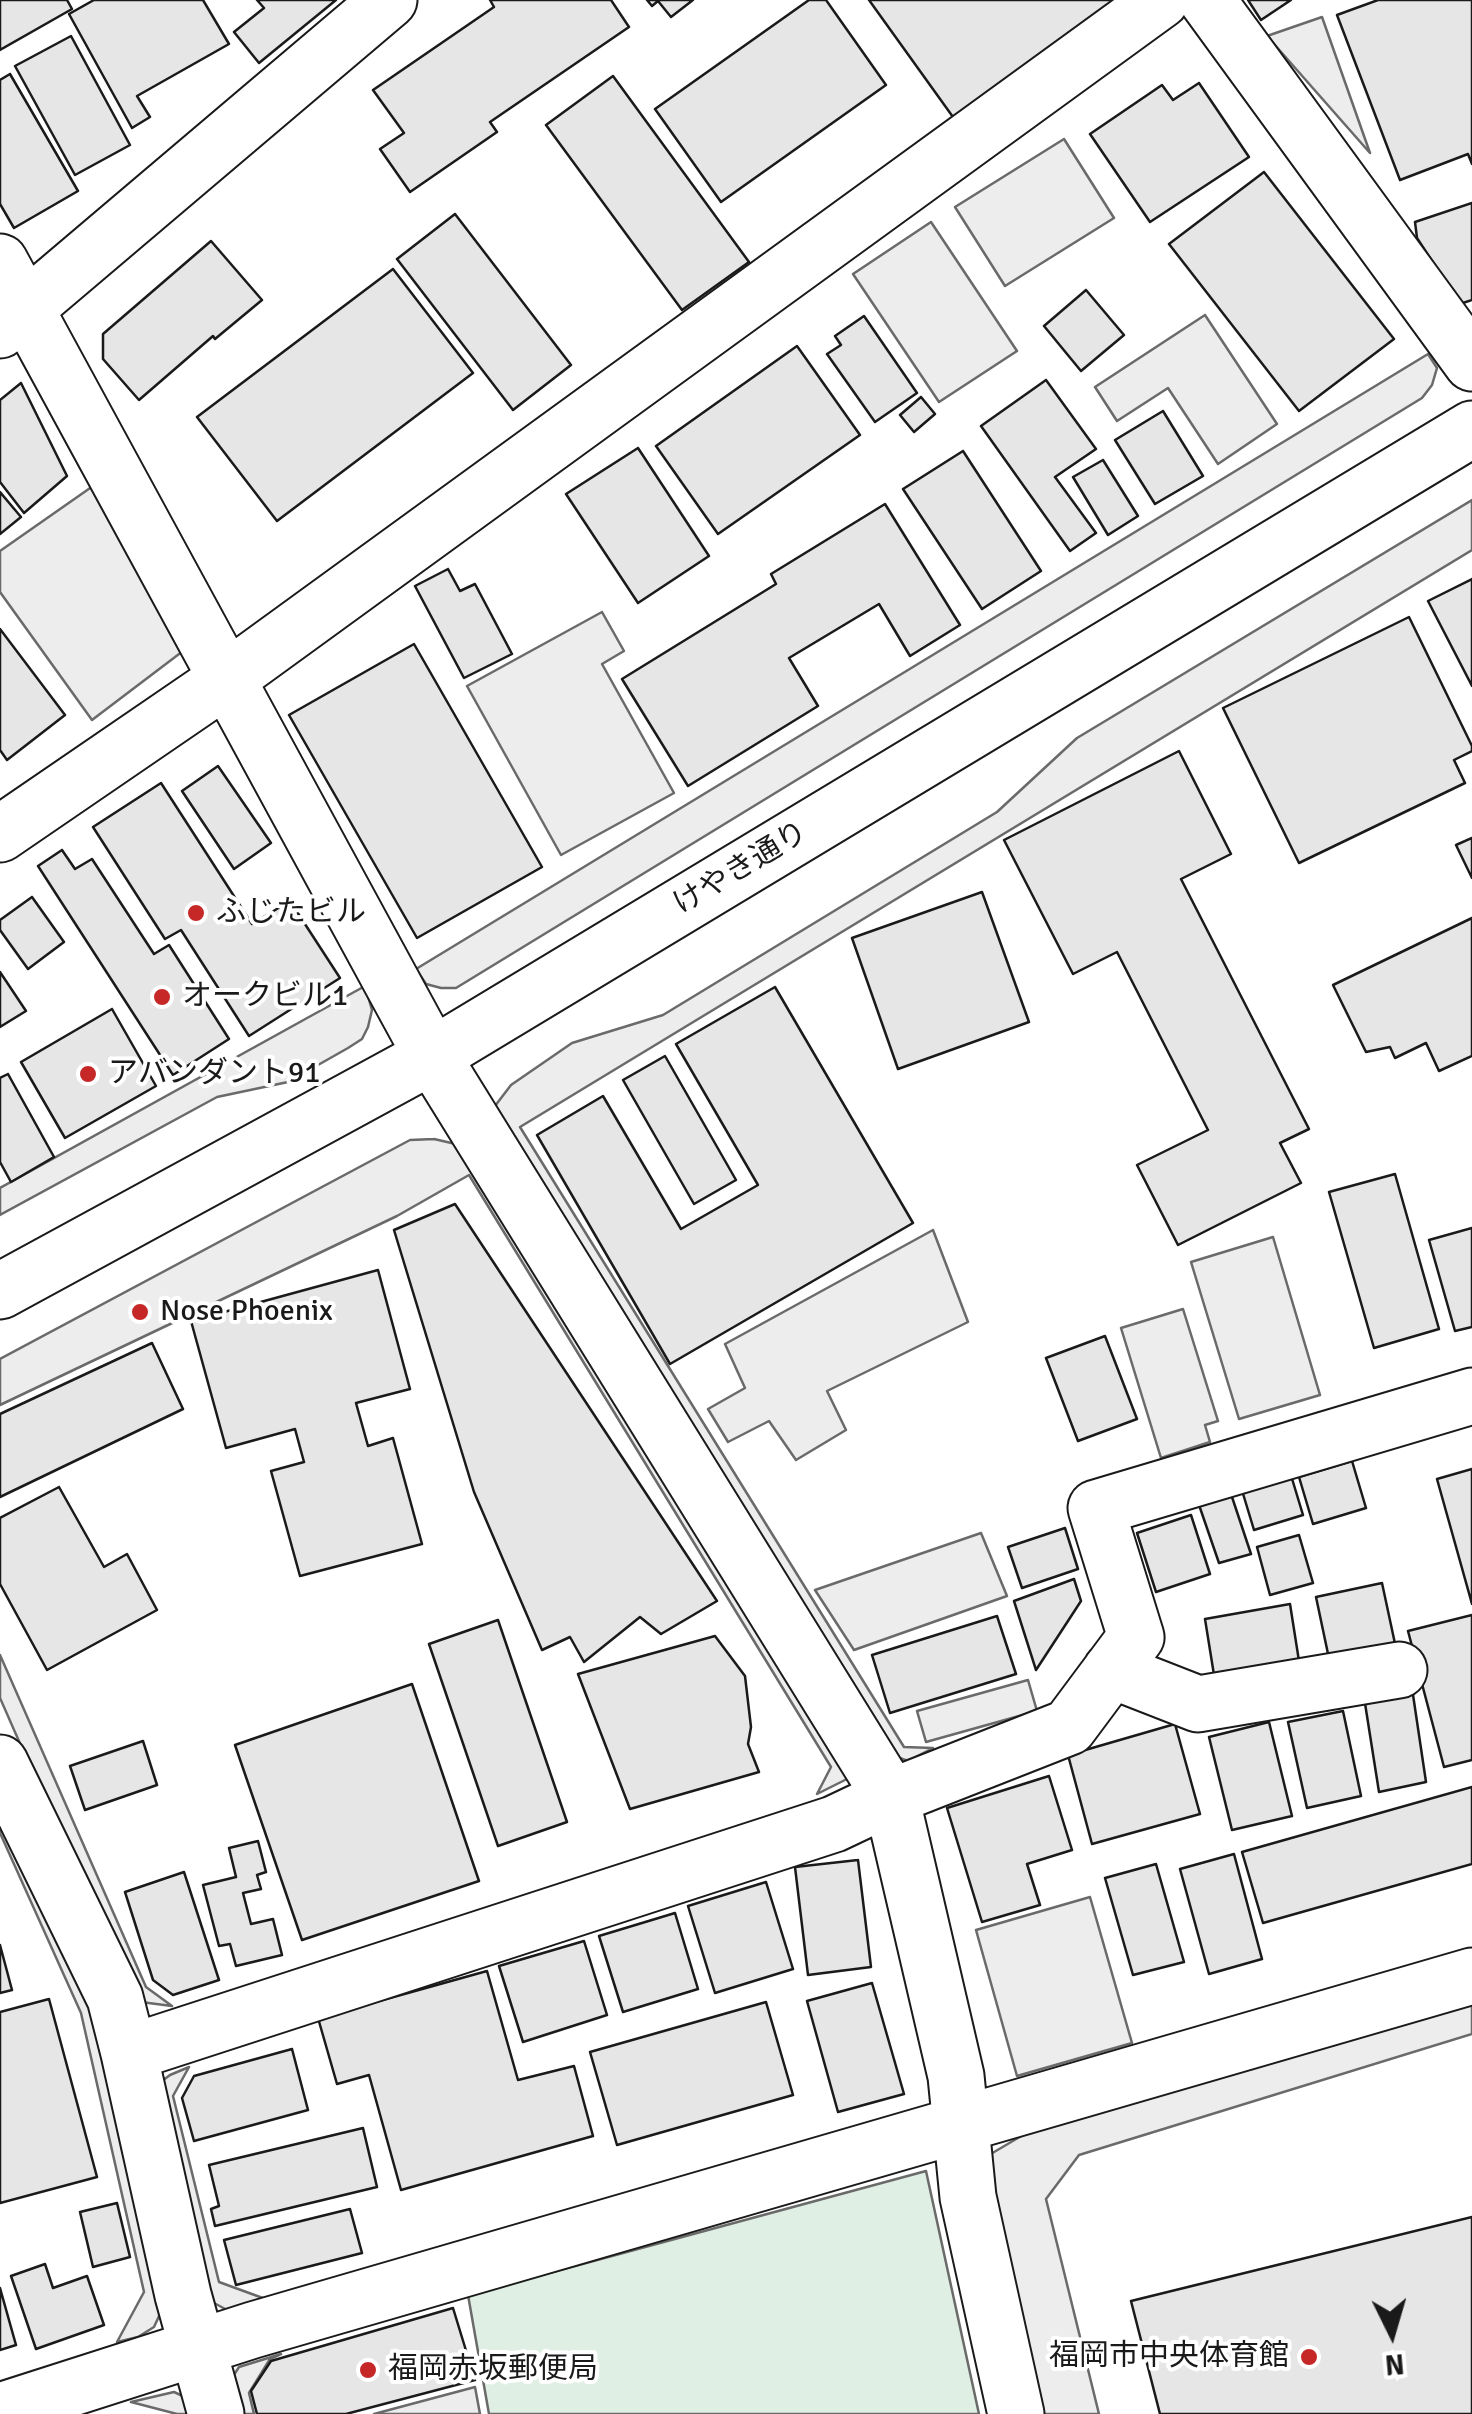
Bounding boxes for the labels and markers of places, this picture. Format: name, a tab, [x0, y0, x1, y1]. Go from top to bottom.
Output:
place label: ふじたビル	[216, 895, 366, 931]
marker: ふじたビル	[185, 902, 207, 924]
place label: オークビル1	[182, 979, 348, 1015]
marker: オークビル1	[151, 986, 173, 1008]
place label: アバンダント91	[108, 1056, 320, 1092]
marker: アバンダント91	[77, 1063, 99, 1085]
place label: Nose Phoenix	[160, 1294, 333, 1330]
marker: Nose Phoenix	[129, 1301, 151, 1323]
place label: 福岡市中央体育館	[1049, 2339, 1289, 2375]
marker: 福岡市中央体育館	[1298, 2346, 1320, 2368]
place label: 福岡赤坂郵便局	[388, 2352, 598, 2388]
marker: 福岡赤坂郵便局	[357, 2359, 379, 2381]

